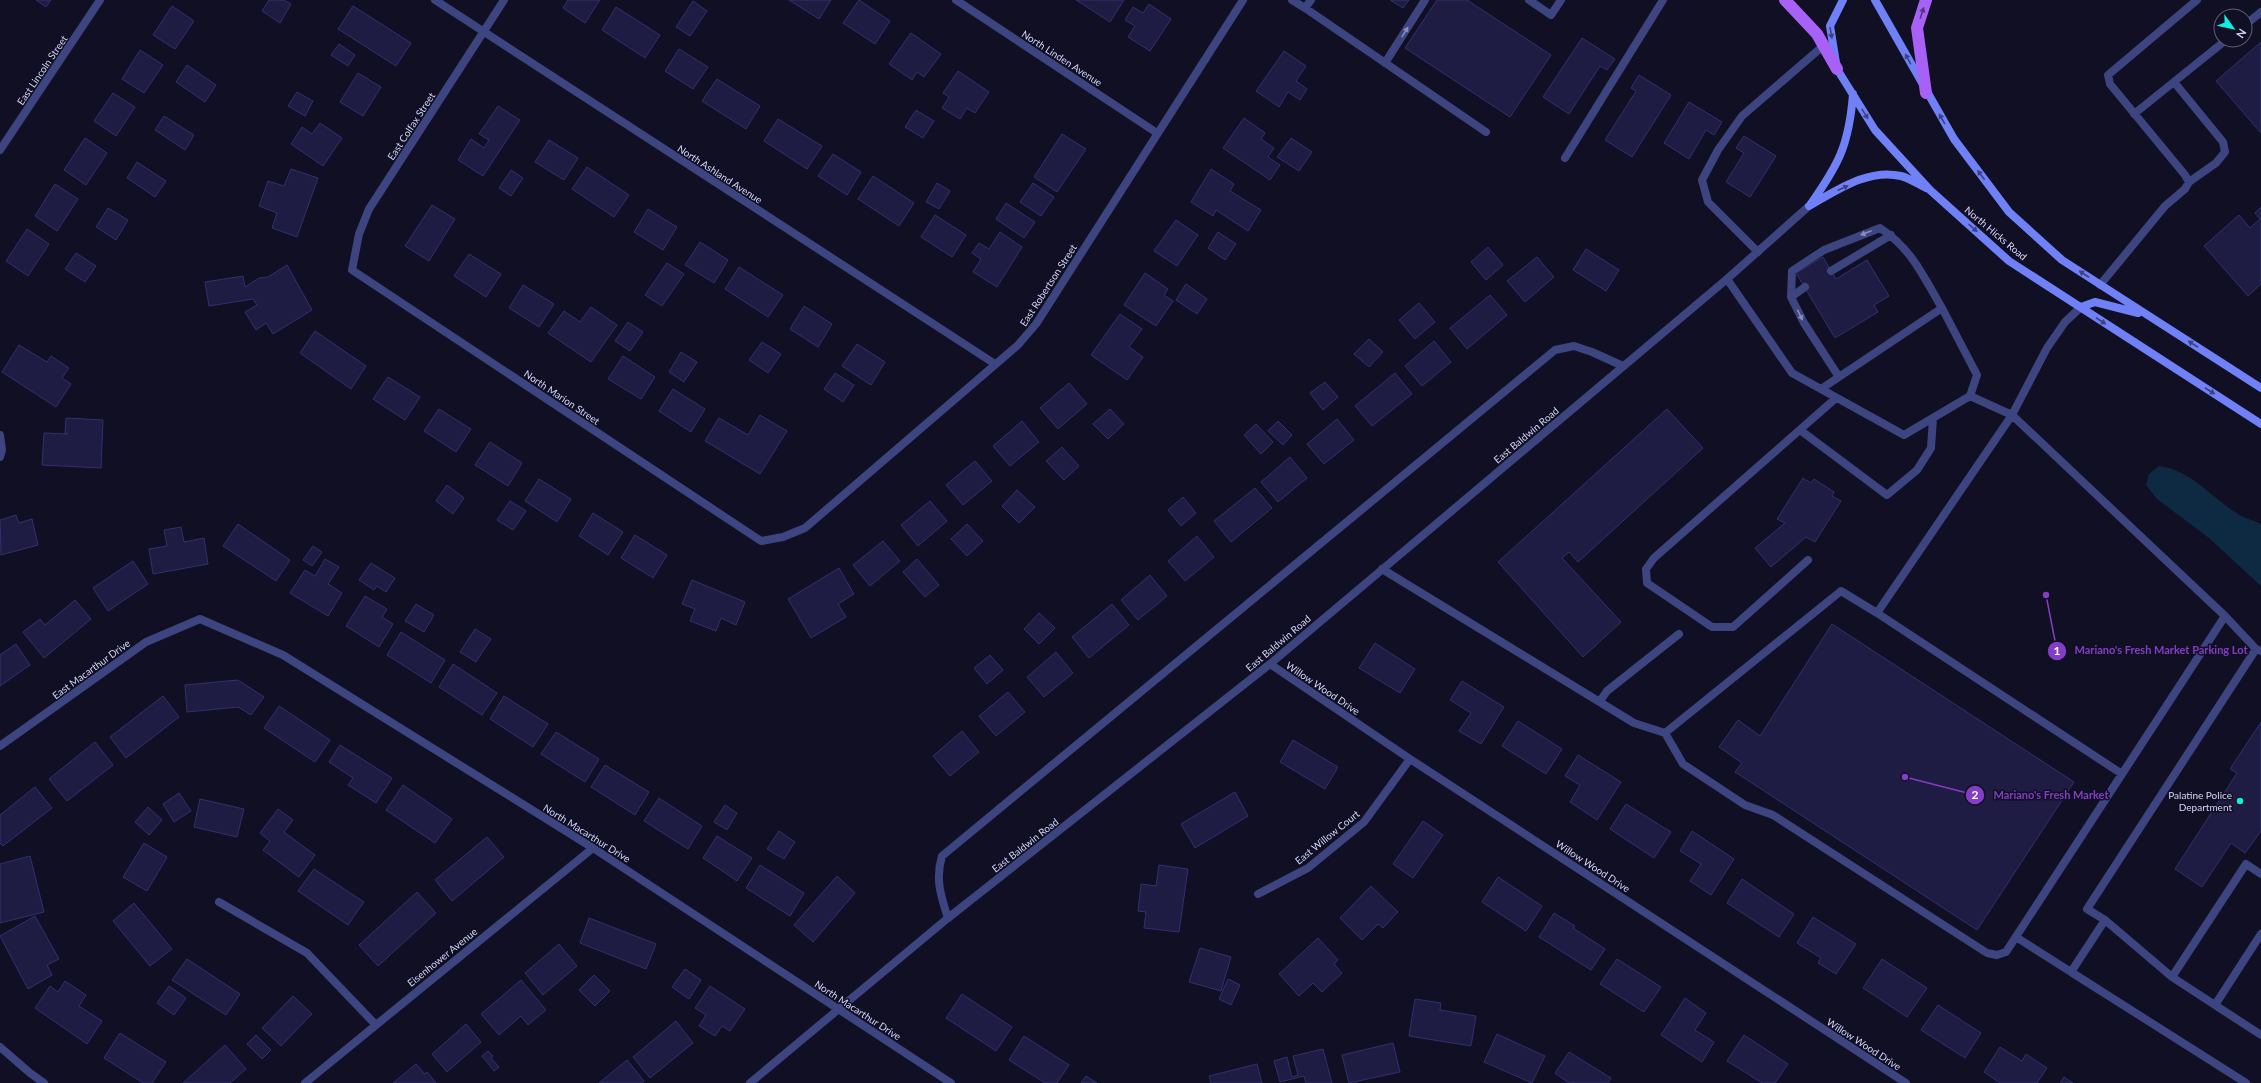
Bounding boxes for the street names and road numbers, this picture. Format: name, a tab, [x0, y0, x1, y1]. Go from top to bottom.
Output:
street label: North Linden Avenue	[1020, 28, 1104, 88]
street label: East Lincoln Street	[14, 33, 70, 107]
street label: East Colfax Street	[385, 90, 438, 162]
street label: North Ashland Avenue	[675, 142, 765, 206]
street label: North Hicks Road	[1962, 204, 2030, 262]
street label: East Robertson Street	[1017, 241, 1079, 328]
street label: North Marion Street	[522, 367, 603, 427]
street label: East Baldwin Road	[1491, 404, 1561, 466]
street label: East Baldwin Road	[1243, 612, 1313, 674]
street label: East Macarthur Drive	[50, 637, 132, 701]
street label: Willow Wood Drive	[1284, 659, 1362, 717]
street label: North Macarthur Drive	[541, 801, 633, 865]
street label: East Willow Court	[1292, 807, 1362, 867]
street label: East Baldwin Road	[989, 815, 1061, 875]
street label: Willow Wood Drive	[1554, 837, 1632, 895]
street label: Eisenhower Avenue	[405, 925, 479, 989]
street label: North Macarthur Drive	[813, 978, 903, 1042]
street label: Willow Wood Drive	[1825, 1015, 1903, 1073]

